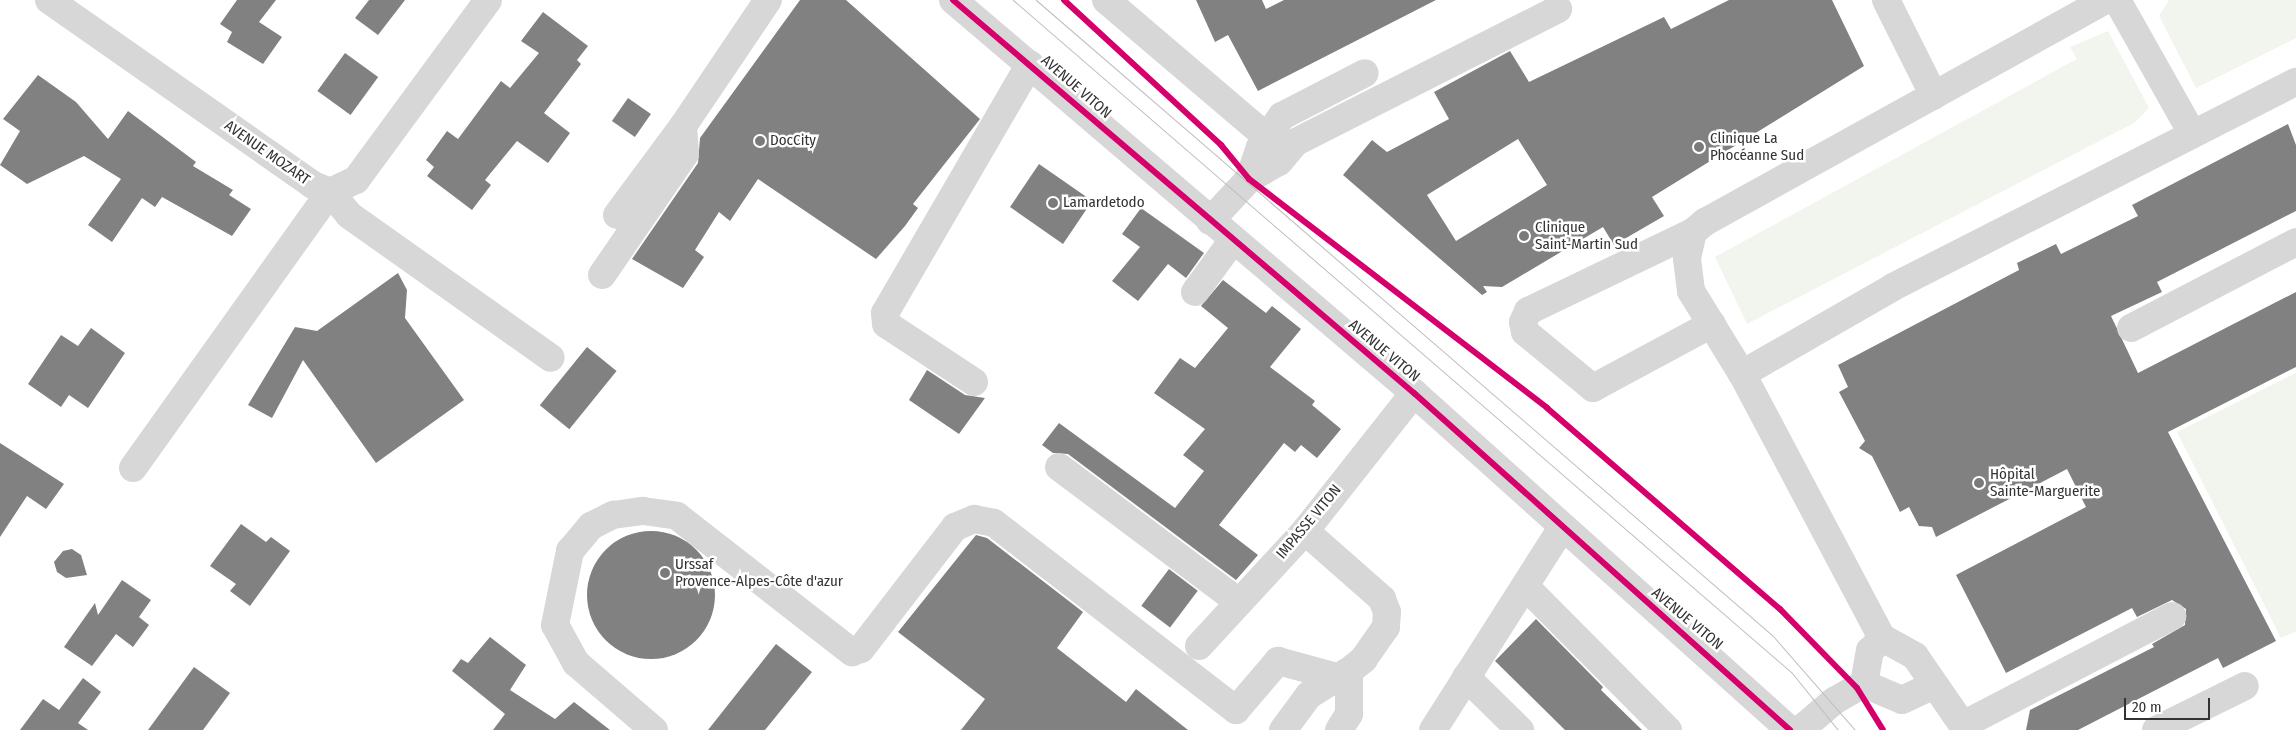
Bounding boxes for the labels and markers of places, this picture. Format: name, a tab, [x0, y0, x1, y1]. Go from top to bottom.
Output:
place label: Clinique La Phocéanne Sud	[1710, 129, 1804, 164]
place label: DocCity	[770, 132, 816, 150]
marker: DocCity	[754, 135, 766, 147]
marker: Clinique La Phocéanne Sud	[1692, 140, 1706, 154]
place label: Lamardetodo	[1063, 194, 1145, 212]
marker: Lamardetodo	[1047, 197, 1059, 209]
place label: Clinique Saint-Martin Sud	[1535, 218, 1638, 253]
marker: Clinique Saint-Martin Sud	[1517, 229, 1531, 243]
place label: Hôpital Sainte-Marguerite	[1990, 465, 2100, 500]
marker: Hôpital Sainte-Marguerite	[1972, 476, 1986, 490]
place label: Urssaf Provence-Alpes-Côte d'azur	[675, 555, 843, 590]
marker: Urssaf Provence-Alpes-Côte d'azur	[659, 567, 671, 579]

